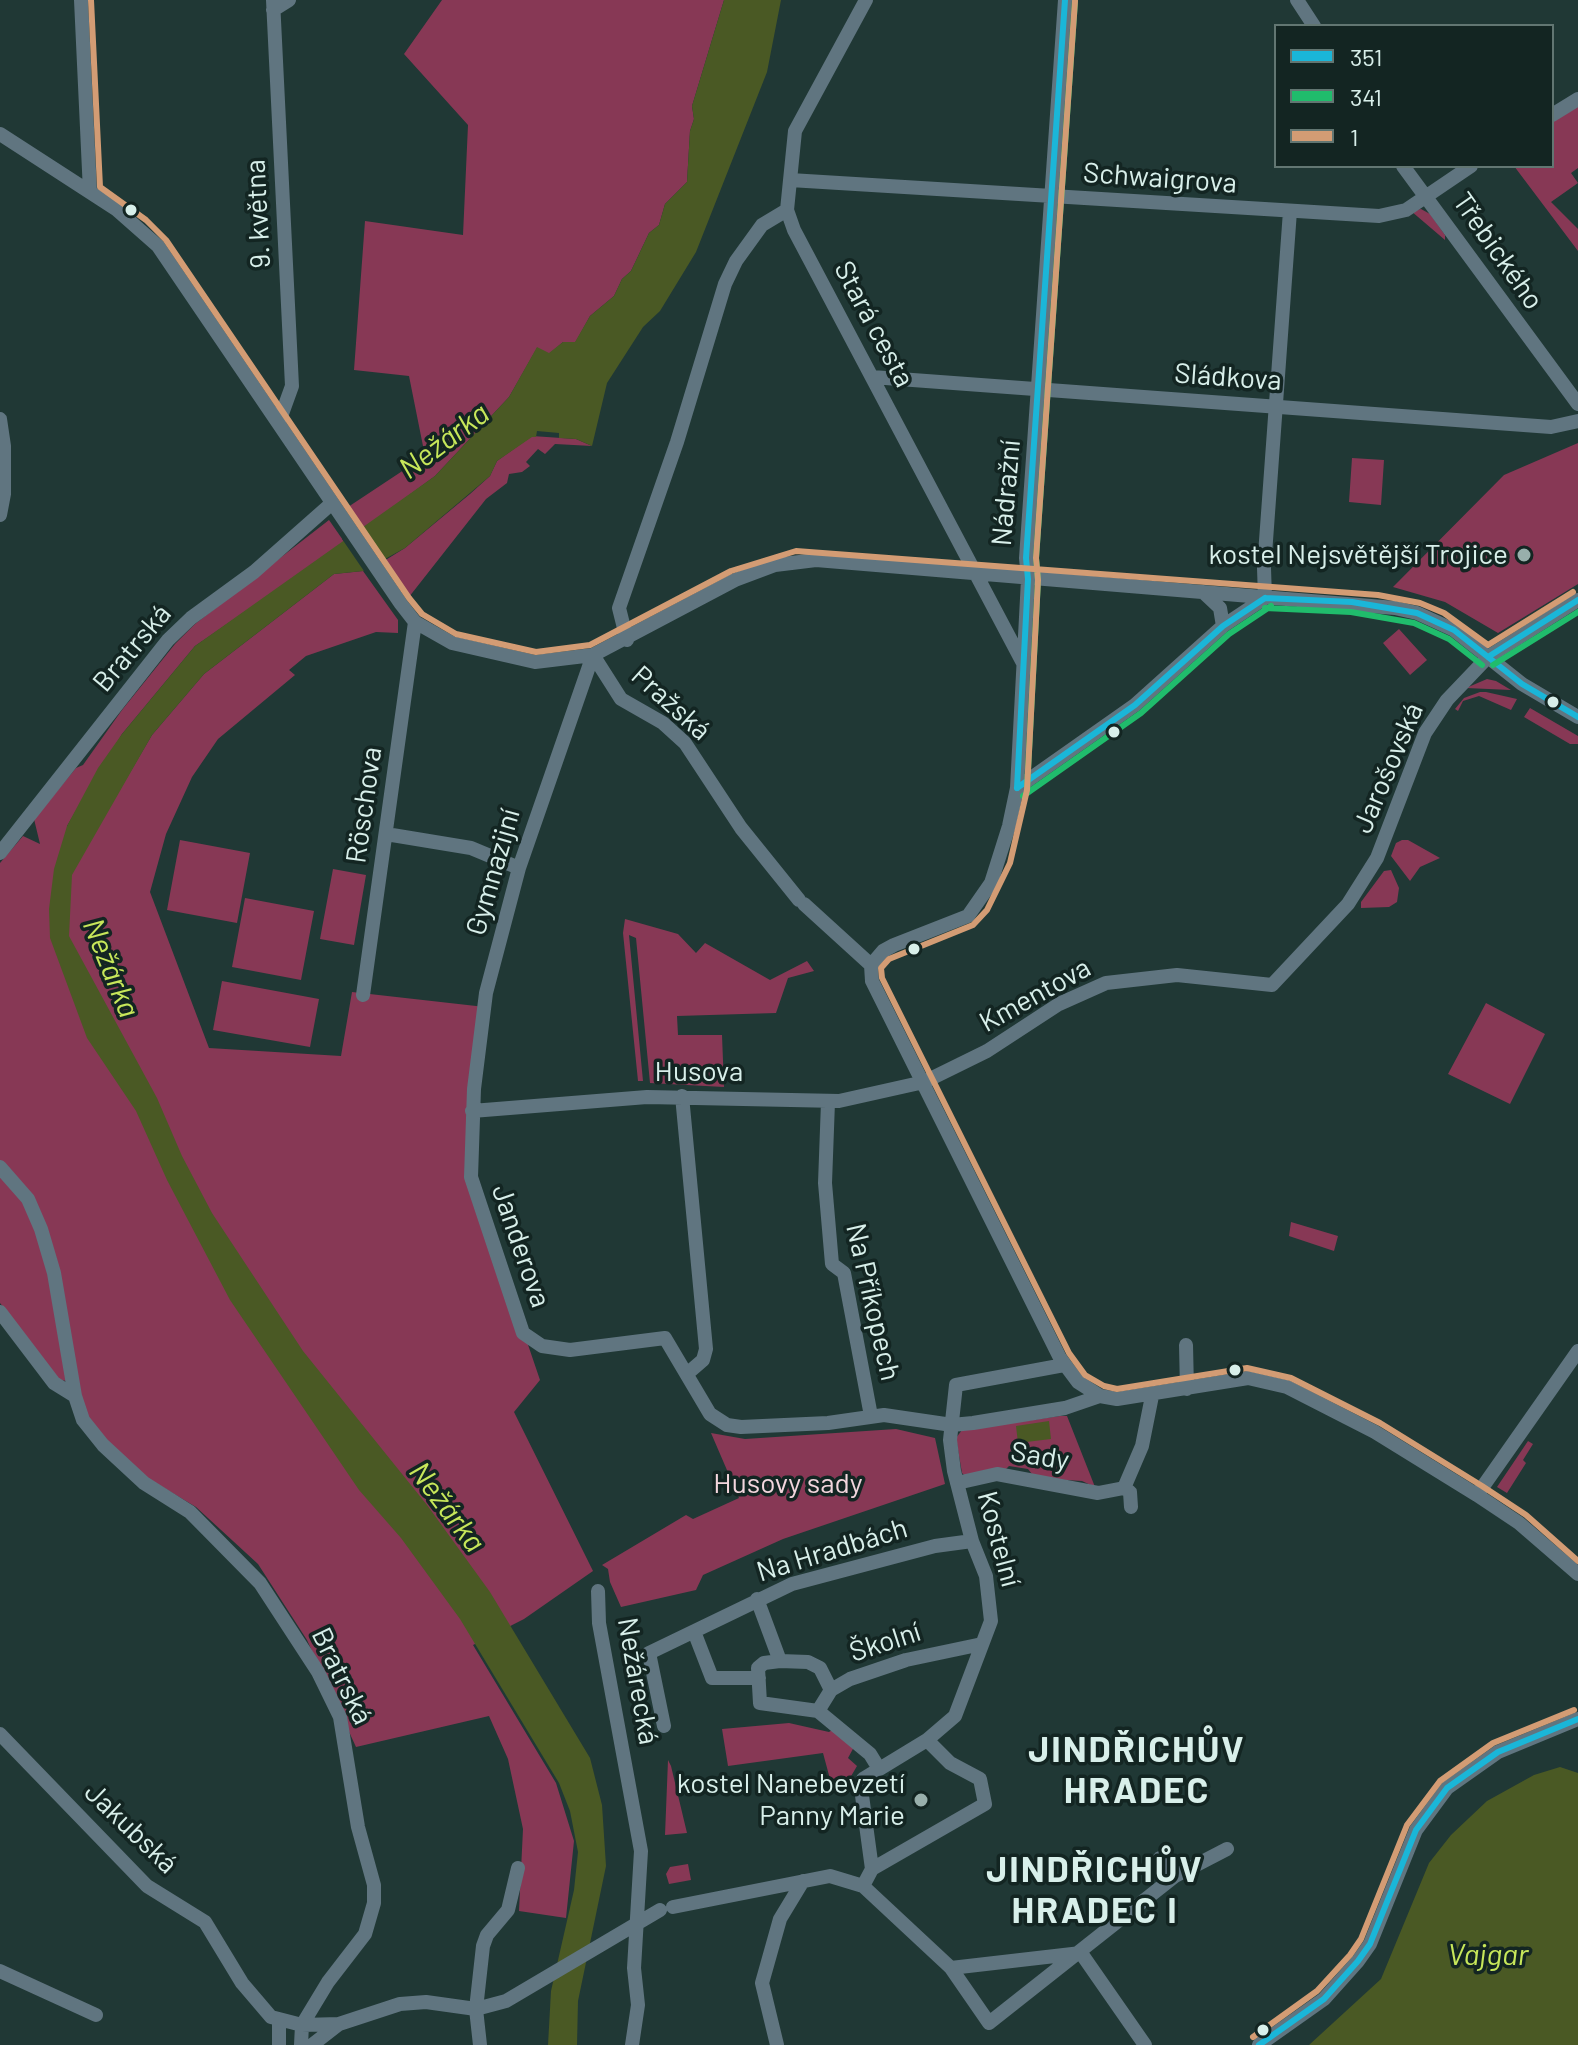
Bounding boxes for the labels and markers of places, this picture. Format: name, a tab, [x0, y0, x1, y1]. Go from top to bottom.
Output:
unlabelled marker	[123, 202, 139, 218]
place label: kostel Nejsvětější Trojice	[1208, 538, 1508, 572]
marker: kostel Nejsvětější Trojice	[1515, 546, 1533, 564]
unlabelled marker	[1545, 694, 1561, 710]
unlabelled marker	[1106, 724, 1122, 740]
unlabelled marker	[906, 941, 922, 957]
unlabelled marker	[1227, 1362, 1243, 1378]
place label: kostel Nanebevzetí Panny Marie	[677, 1767, 905, 1833]
marker: kostel Nanebevzetí Panny Marie	[912, 1791, 930, 1809]
unlabelled marker	[1255, 2022, 1271, 2038]

